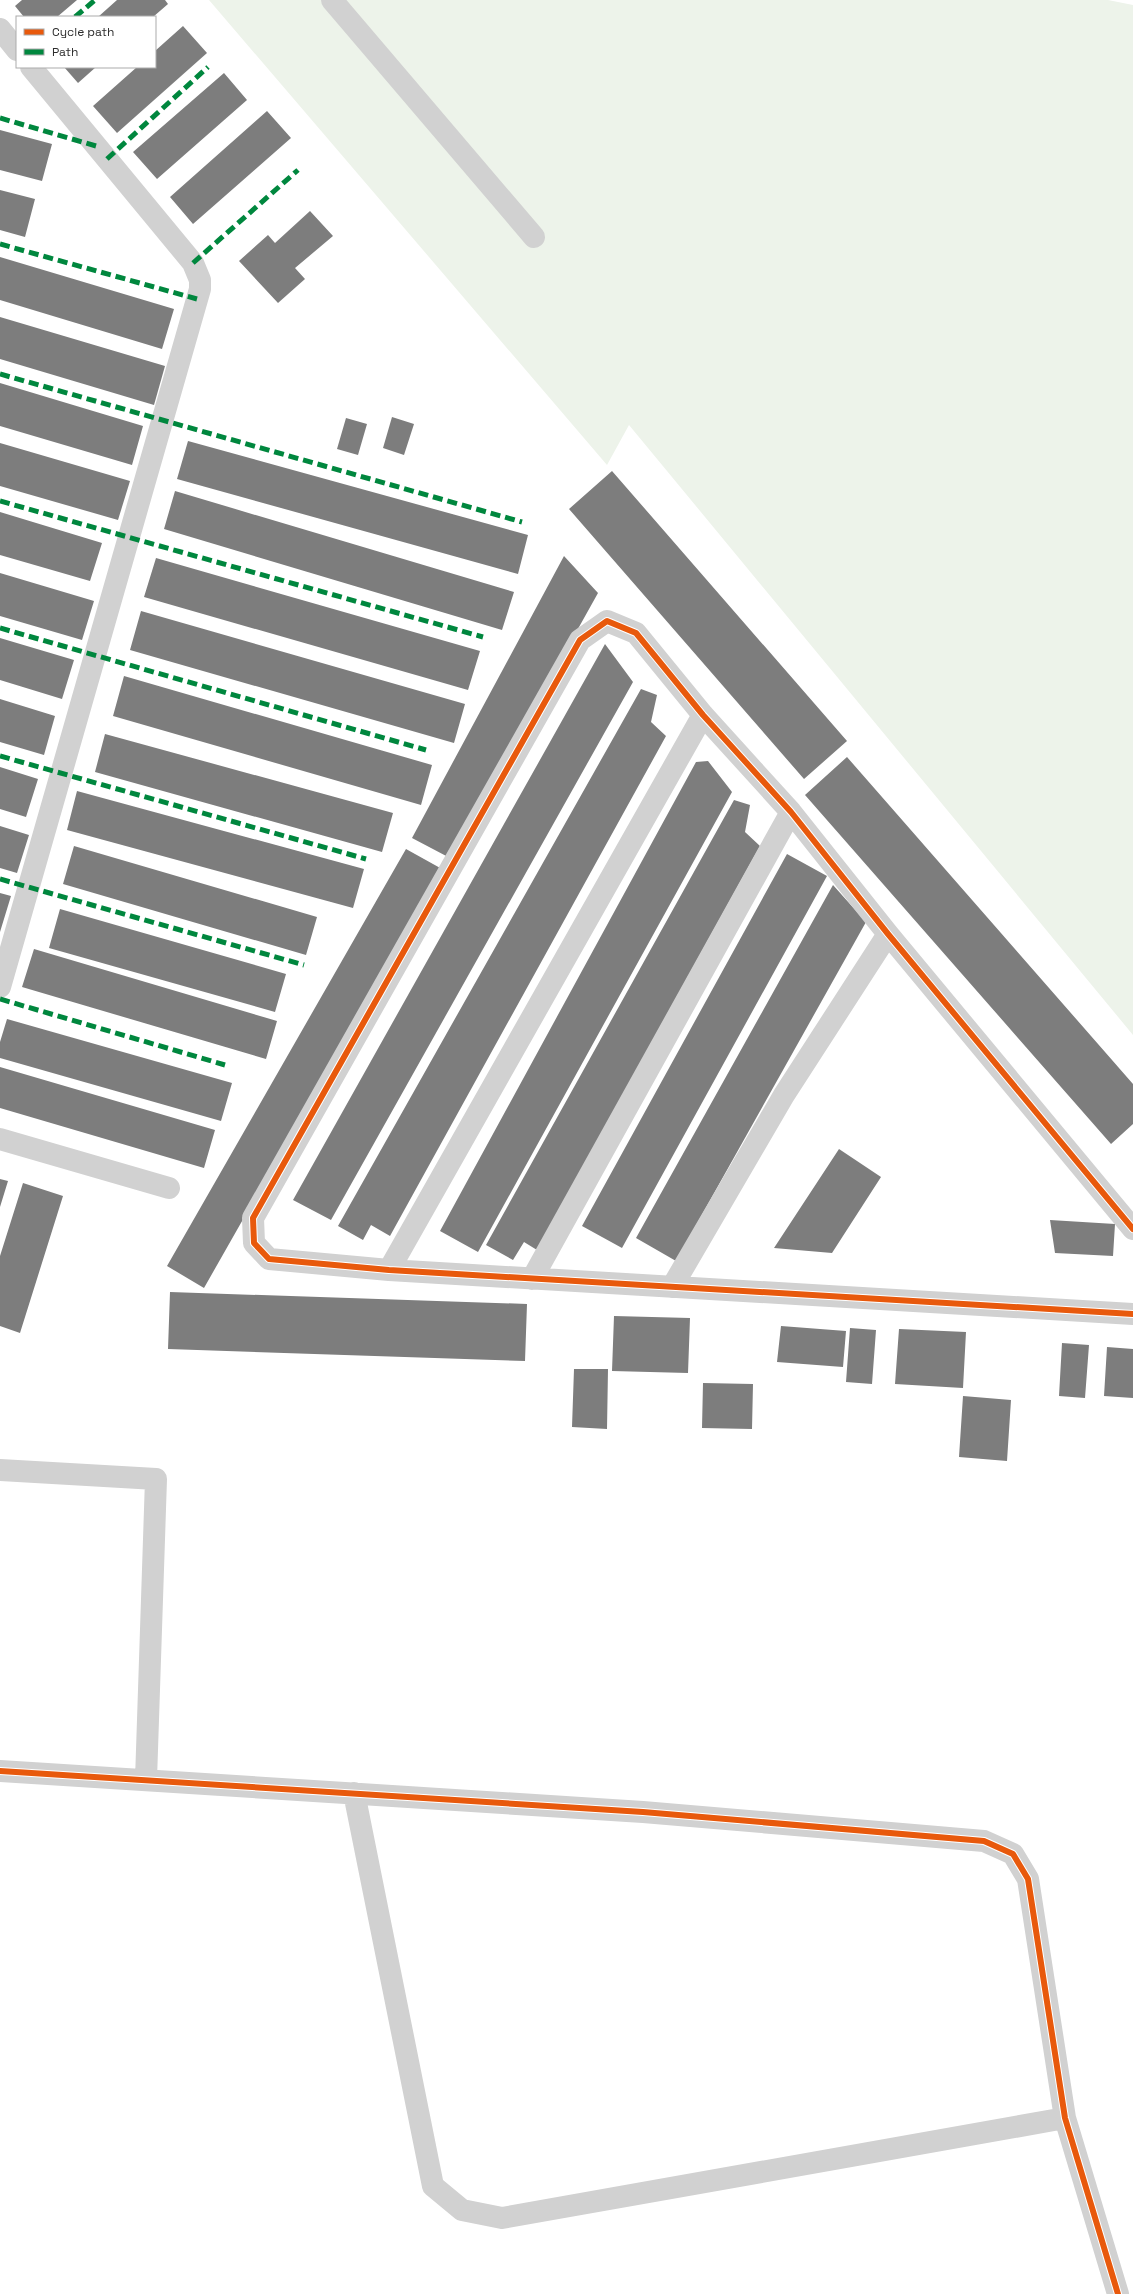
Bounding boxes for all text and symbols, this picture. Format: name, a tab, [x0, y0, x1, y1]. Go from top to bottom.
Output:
legend	[16, 16, 156, 68]
text: Cycle path	[52, 24, 114, 40]
text: Path	[52, 44, 78, 60]

